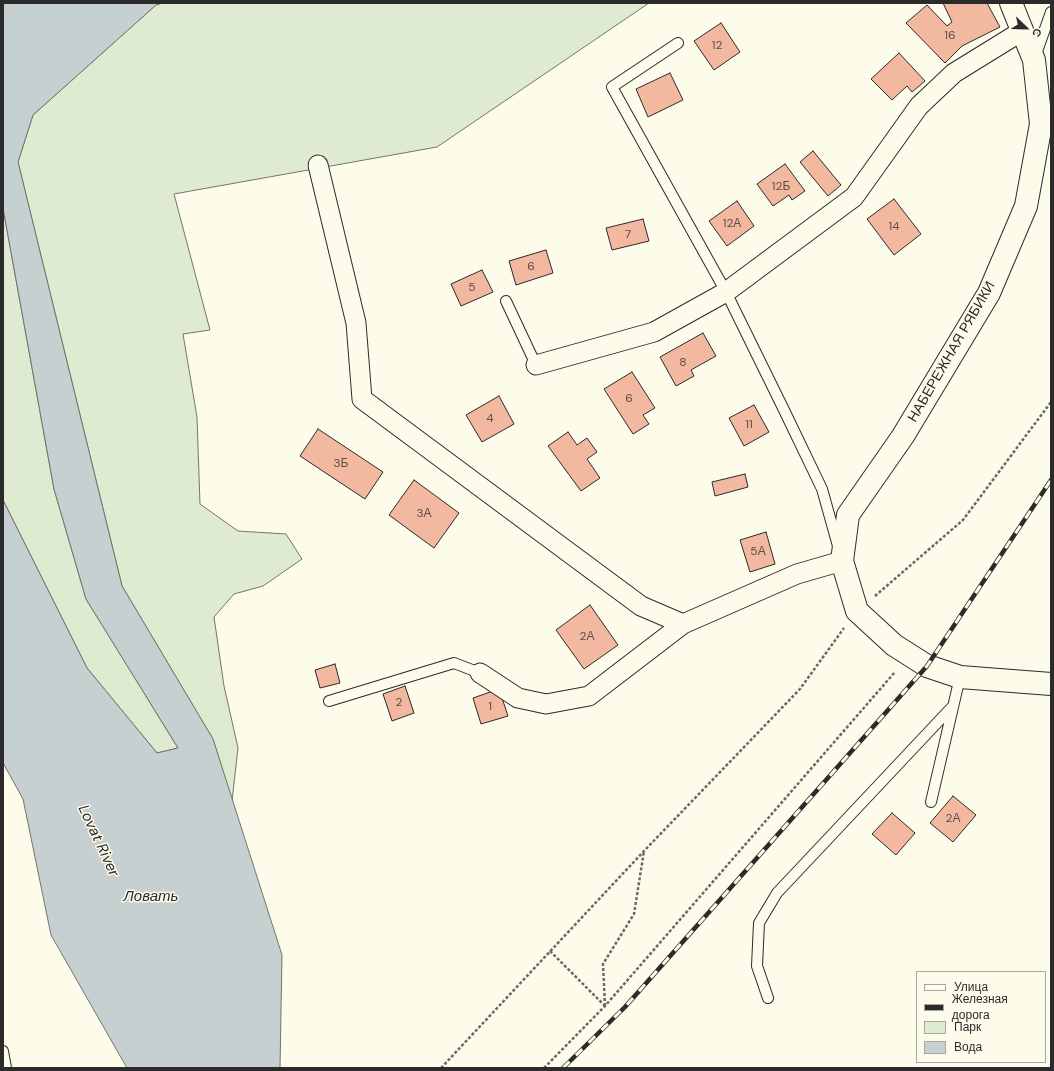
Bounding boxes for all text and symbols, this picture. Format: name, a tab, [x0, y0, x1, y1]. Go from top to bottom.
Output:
north arrow	[1006, 8, 1046, 48]
text: С	[1029, 26, 1045, 39]
house number: 16	[944, 29, 956, 43]
house number: 12	[712, 39, 722, 53]
house number: 12Б	[772, 180, 790, 194]
house number: 12А	[723, 217, 741, 231]
house number: 14	[888, 220, 900, 234]
house number: 7	[625, 228, 631, 242]
house number: 6	[527, 260, 535, 274]
street label: НАБЕРЕЖНАЯ РЯБИКИ	[905, 279, 999, 425]
house number: 5	[468, 281, 476, 295]
house number: 8	[679, 356, 687, 370]
house number: 6	[625, 392, 633, 406]
house number: 4	[486, 412, 494, 426]
house number: 11	[745, 418, 753, 432]
house number: 3Б	[334, 457, 348, 471]
house number: 3А	[416, 507, 432, 521]
house number: 5А	[750, 545, 766, 559]
house number: 2А	[580, 630, 594, 644]
house number: 2	[396, 696, 402, 710]
house number: 1	[488, 700, 492, 714]
water label: Lovat River	[74, 802, 122, 880]
house number: 2А	[946, 812, 960, 826]
water label: Ловать	[124, 888, 178, 906]
legend	[916, 971, 1046, 1063]
text: Улица	[954, 979, 988, 995]
text: Железная дорога	[952, 991, 1008, 1023]
text: Парк	[954, 1019, 981, 1035]
text: Вода	[954, 1039, 982, 1055]

